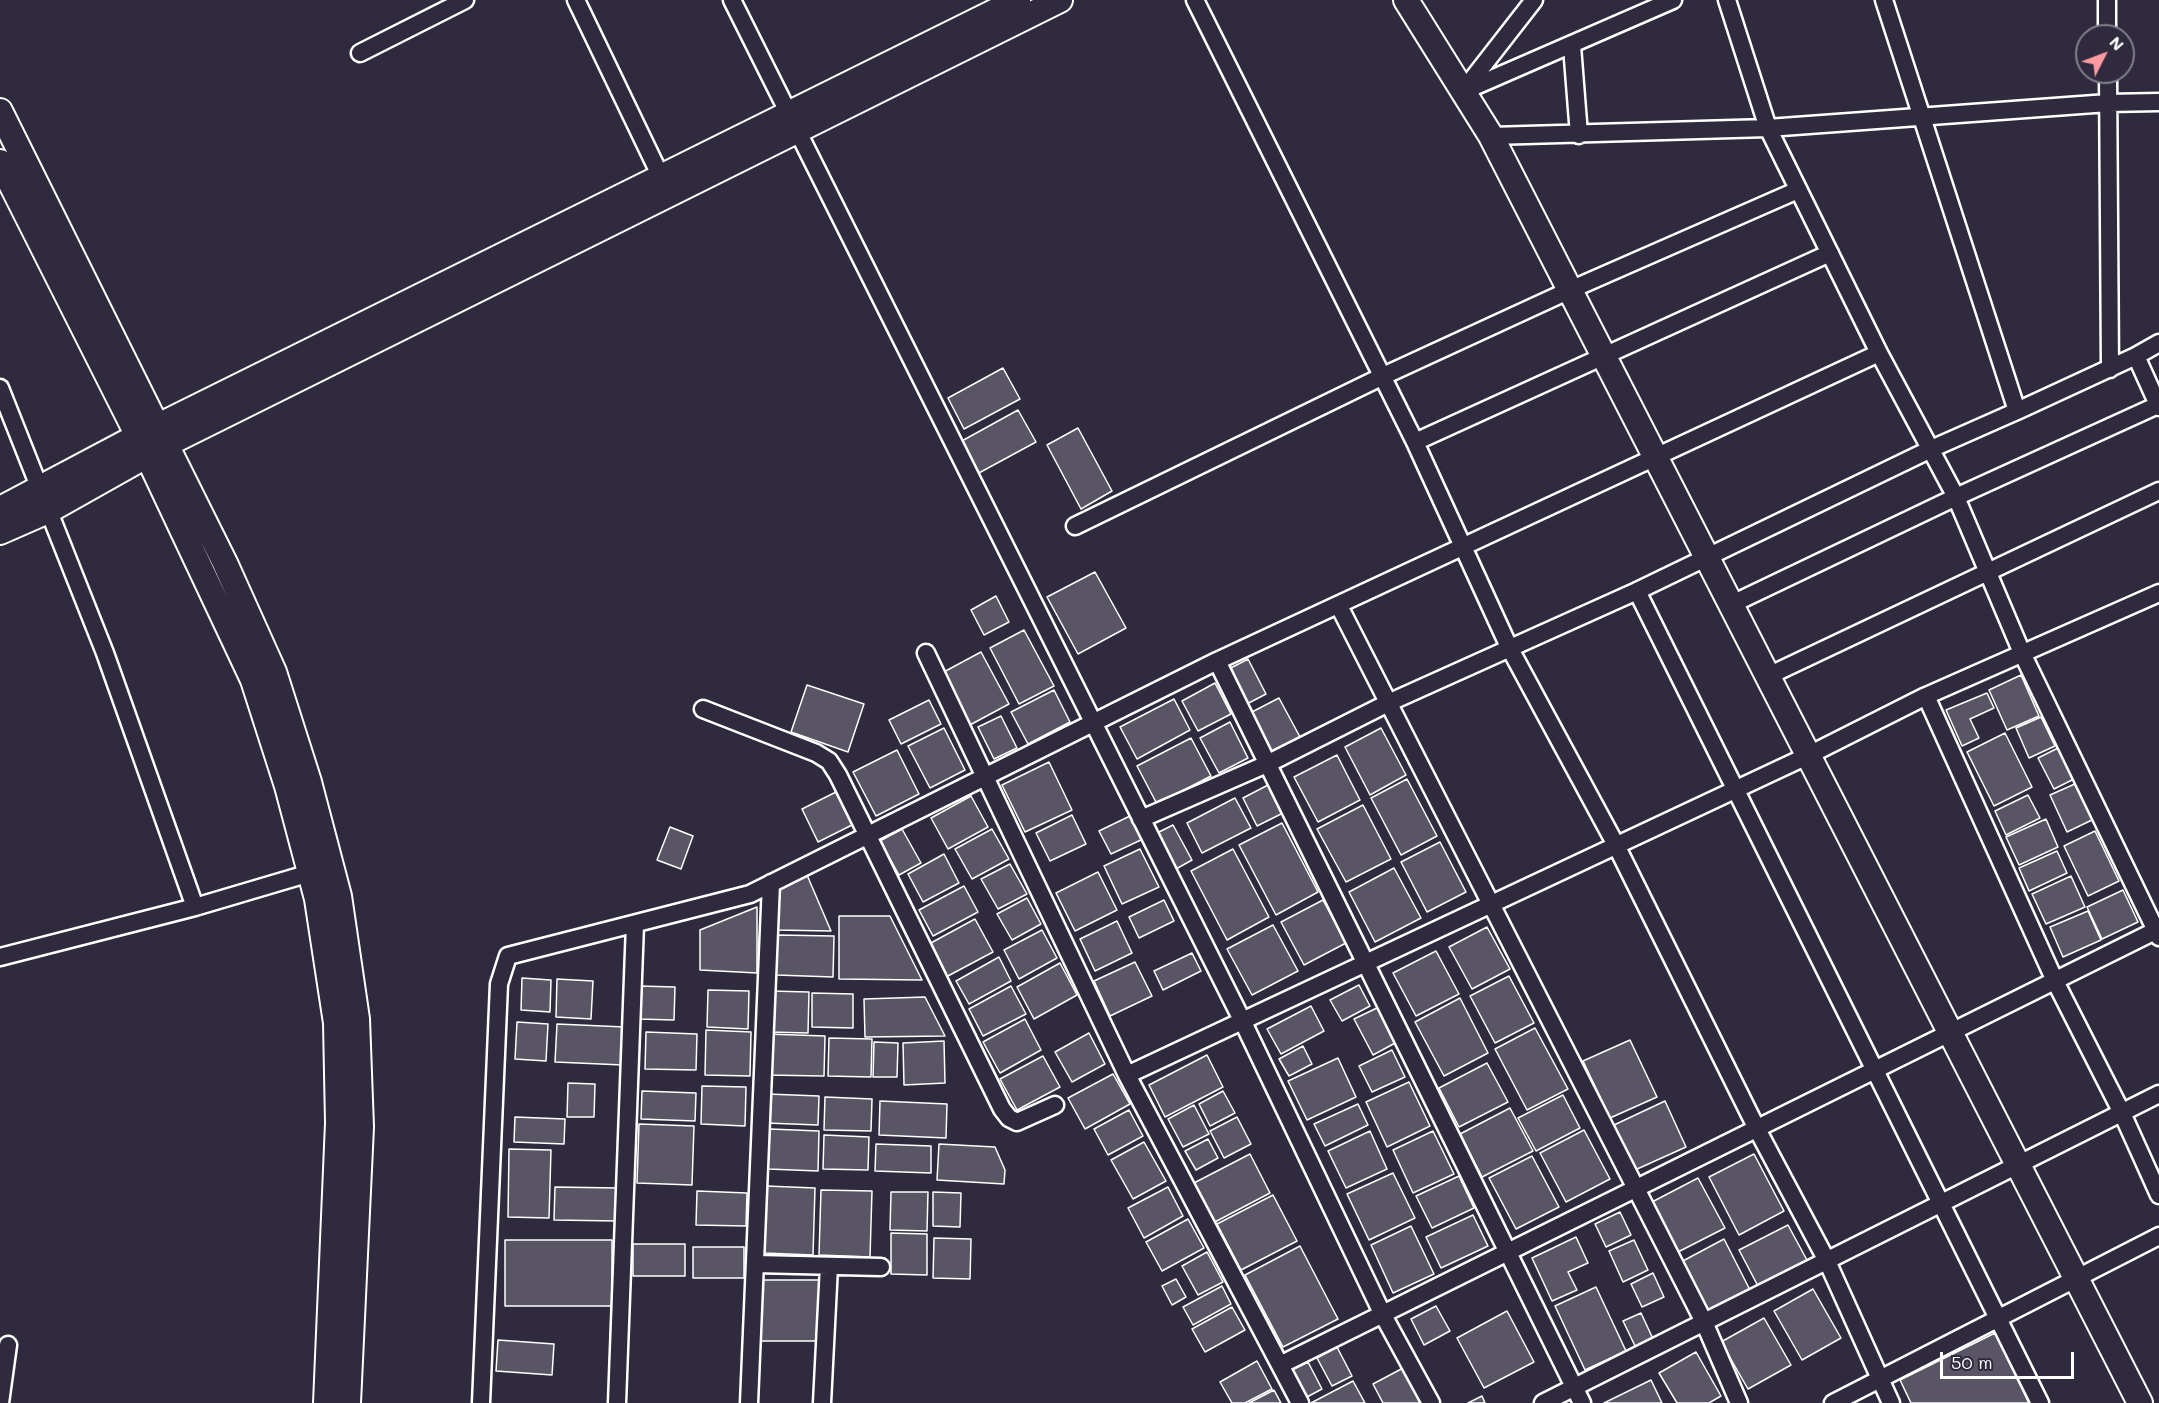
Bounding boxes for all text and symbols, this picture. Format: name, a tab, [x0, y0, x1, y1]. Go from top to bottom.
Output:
north arrow	[2075, 24, 2135, 84]
text: N	[2105, 31, 2129, 55]
scale bar	[1943, 1340, 2076, 1378]
text: 50 m	[1951, 1350, 1993, 1374]

